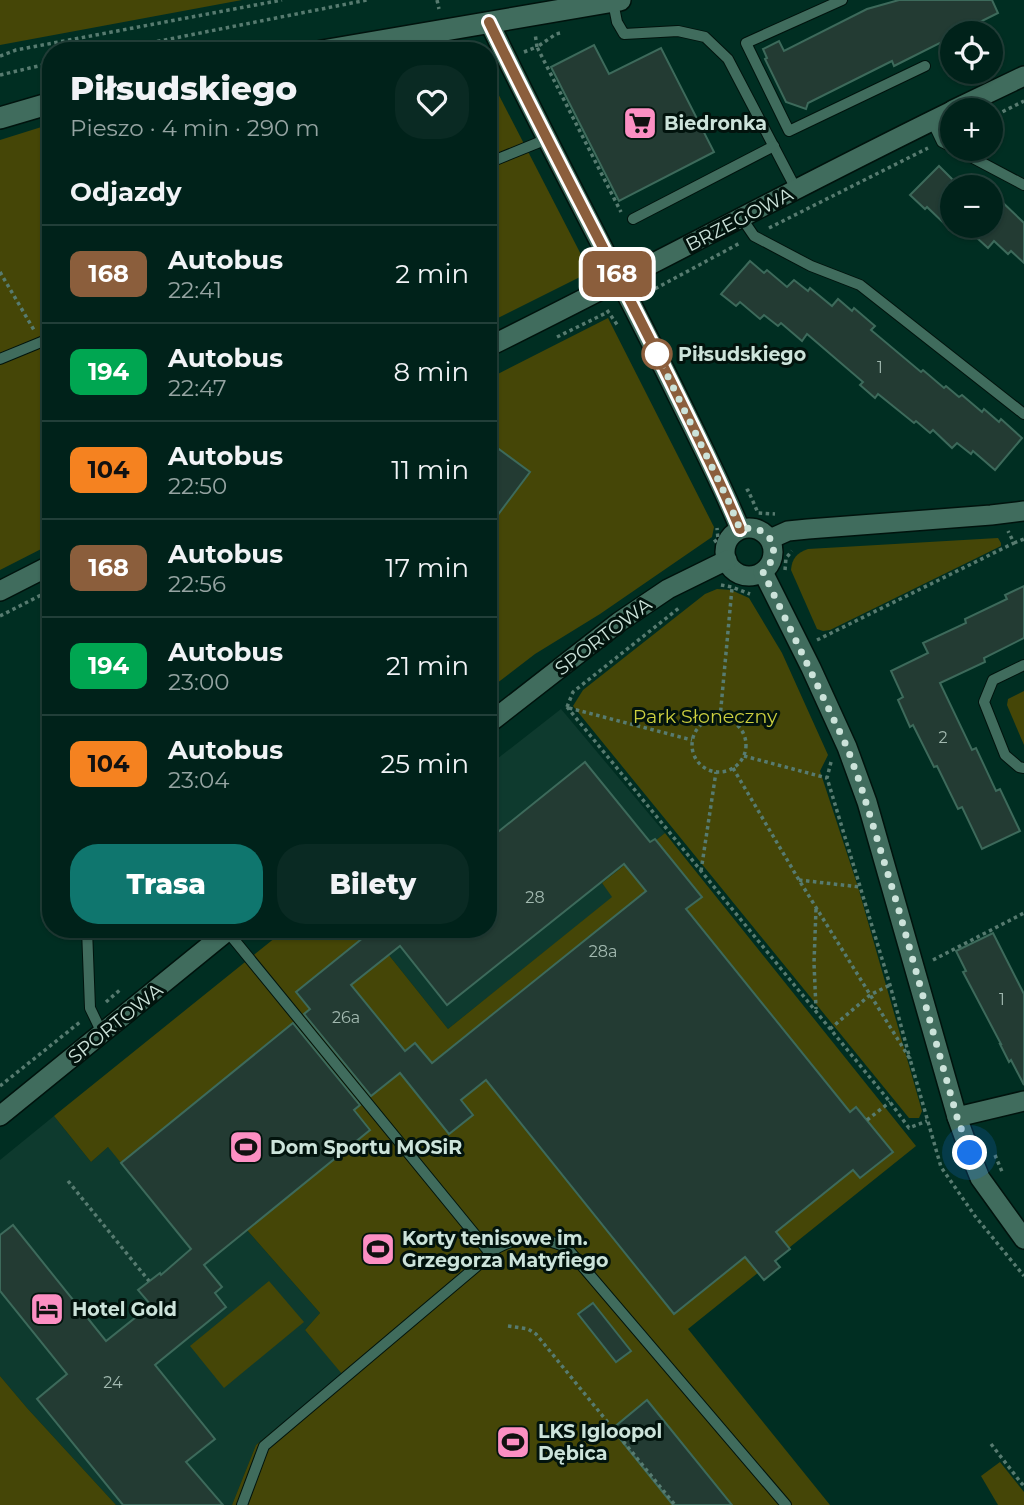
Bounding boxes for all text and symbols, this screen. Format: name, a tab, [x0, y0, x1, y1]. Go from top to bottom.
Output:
map controls	[940, 21, 1003, 238]
button: locate	[940, 21, 1003, 84]
button: heart	[395, 65, 469, 139]
text: Piłsudskiego	[70, 68, 297, 108]
button: +	[940, 98, 1003, 161]
supermarket icon: Biedronka	[621, 104, 659, 142]
place label: Biedronka	[664, 112, 767, 135]
text: Pieszo · 4 min · 290 m	[70, 114, 320, 142]
button: −	[940, 175, 1003, 238]
text: Odjazdy	[70, 176, 181, 208]
street label: BRZEGOWA	[682, 182, 797, 256]
text: Autobus	[168, 244, 283, 276]
line badge: 168	[577, 251, 657, 297]
text: 2 min	[395, 258, 469, 290]
text: 168	[88, 259, 129, 288]
text: 168	[597, 259, 637, 288]
text: 22:41	[168, 276, 222, 304]
marker: Piłsudskiego	[642, 339, 672, 369]
text: Autobus	[168, 342, 283, 374]
place label: Piłsudskiego	[678, 343, 806, 366]
text: 8 min	[393, 356, 469, 388]
text: 194	[88, 357, 129, 386]
house number: 1	[877, 358, 883, 377]
text: 22:47	[168, 374, 227, 402]
text: Autobus	[168, 440, 283, 472]
text: 11 min	[391, 454, 469, 486]
text: 104	[87, 455, 130, 484]
text: 22:50	[168, 472, 227, 500]
text: Autobus	[168, 538, 283, 570]
text: 17 min	[385, 552, 469, 584]
text: 168	[88, 553, 129, 582]
text: 22:56	[168, 570, 226, 598]
street label: SPORTOWA	[550, 592, 656, 680]
text: Autobus	[168, 636, 283, 668]
text: 21 min	[386, 650, 469, 682]
text: 194	[88, 651, 129, 680]
text: 23:00	[168, 668, 229, 696]
park label: Park Słoneczny	[633, 705, 778, 728]
house number: 2	[938, 728, 948, 747]
text: Autobus	[168, 734, 283, 766]
text: 25 min	[381, 748, 469, 780]
text: 104	[87, 749, 130, 778]
text: 23:04	[168, 766, 229, 794]
button: Trasa	[70, 844, 263, 924]
button: Bilety	[277, 844, 469, 924]
house number: 28	[525, 888, 545, 907]
house number: 28a	[589, 942, 617, 961]
street label: SPORTOWA	[63, 978, 168, 1069]
house number: 1	[999, 990, 1005, 1009]
house number: 26a	[332, 1008, 360, 1027]
sports icon: Dom Sportu MOSiR	[227, 1128, 265, 1166]
your location	[952, 1135, 987, 1170]
place label: Dom Sportu MOSiR	[270, 1136, 462, 1159]
place label: Korty tenisowe im. Grzegorza Matyfiego	[402, 1227, 608, 1272]
sports icon: Korty tenisowe im. Grzegorza Matyfiego	[359, 1230, 397, 1268]
hotel icon: Hotel Gold	[28, 1290, 66, 1328]
place label: Hotel Gold	[72, 1298, 177, 1321]
house number: 24	[103, 1373, 123, 1392]
place label: LKS Igloopol Dębica	[538, 1420, 662, 1465]
sports icon: LKS Igloopol Dębica	[494, 1423, 532, 1461]

